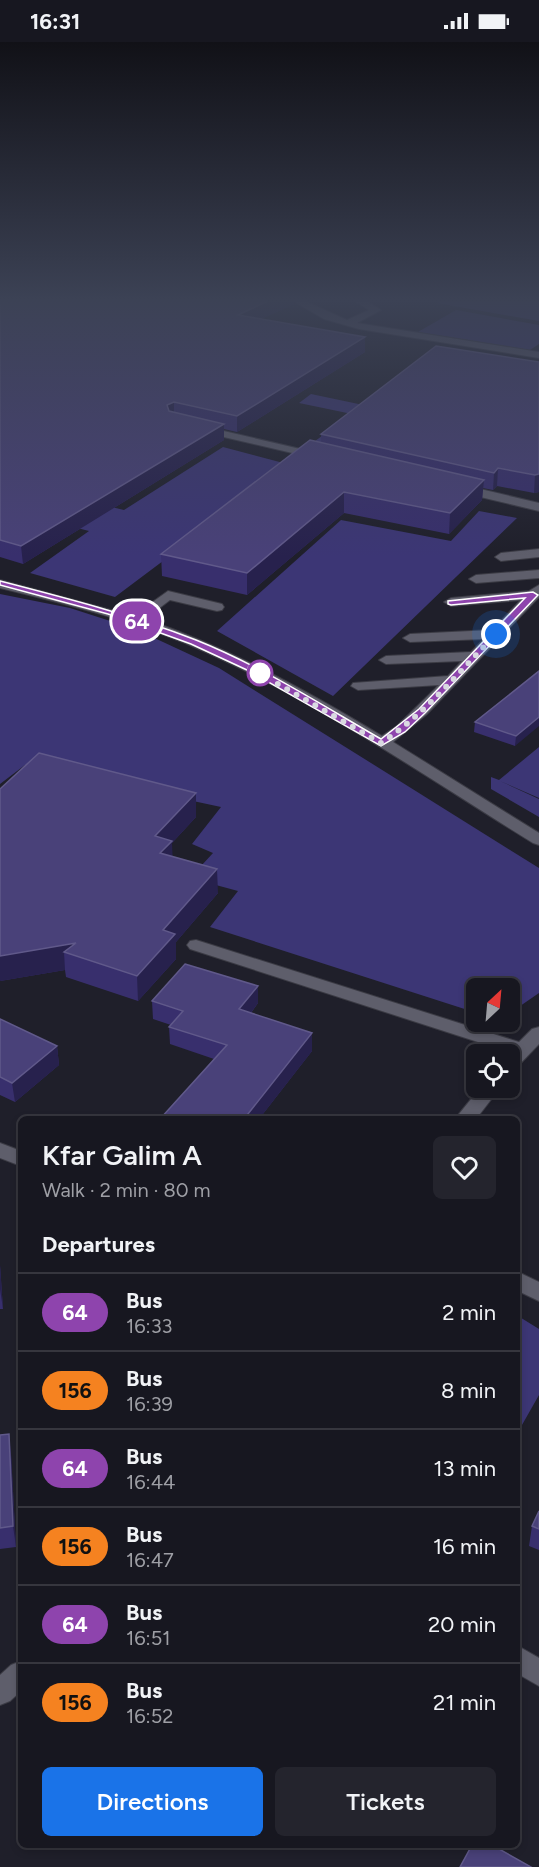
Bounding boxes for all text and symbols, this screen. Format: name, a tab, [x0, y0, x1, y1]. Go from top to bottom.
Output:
text: 16:31	[30, 8, 80, 35]
line badge: 64	[110, 602, 164, 640]
text: 64	[124, 609, 150, 634]
your location	[481, 619, 511, 649]
unlabelled marker	[247, 660, 273, 686]
north arrow	[466, 978, 520, 1032]
map controls	[466, 978, 520, 1098]
button: locate	[466, 1044, 520, 1098]
button: heart	[433, 1136, 496, 1199]
text: Kfar Galim A	[42, 1138, 202, 1172]
text: Walk · 2 min · 80 m	[42, 1178, 211, 1202]
text: Departures	[42, 1231, 155, 1258]
text: Bus	[126, 1287, 162, 1314]
text: 2 min	[442, 1299, 496, 1326]
text: 64	[62, 1300, 88, 1325]
text: 16:33	[126, 1314, 172, 1338]
text: Bus	[126, 1365, 162, 1392]
text: 8 min	[441, 1377, 496, 1404]
text: 156	[58, 1378, 92, 1403]
text: 16:39	[126, 1392, 173, 1416]
text: Bus	[126, 1443, 162, 1470]
text: 13 min	[433, 1455, 496, 1482]
text: 64	[62, 1456, 88, 1481]
text: 16:44	[126, 1470, 175, 1494]
text: Bus	[126, 1521, 162, 1548]
text: 16 min	[433, 1533, 496, 1560]
text: 156	[58, 1534, 92, 1559]
text: 16:47	[126, 1548, 174, 1572]
text: Bus	[126, 1599, 162, 1626]
text: 20 min	[428, 1611, 496, 1638]
text: 64	[62, 1612, 88, 1637]
text: 16:51	[126, 1626, 170, 1650]
text: Bus	[126, 1677, 162, 1704]
text: 21 min	[433, 1689, 496, 1716]
text: 156	[58, 1690, 92, 1715]
text: 16:52	[126, 1704, 173, 1728]
button: Directions	[42, 1767, 263, 1836]
button: Tickets	[275, 1767, 496, 1836]

